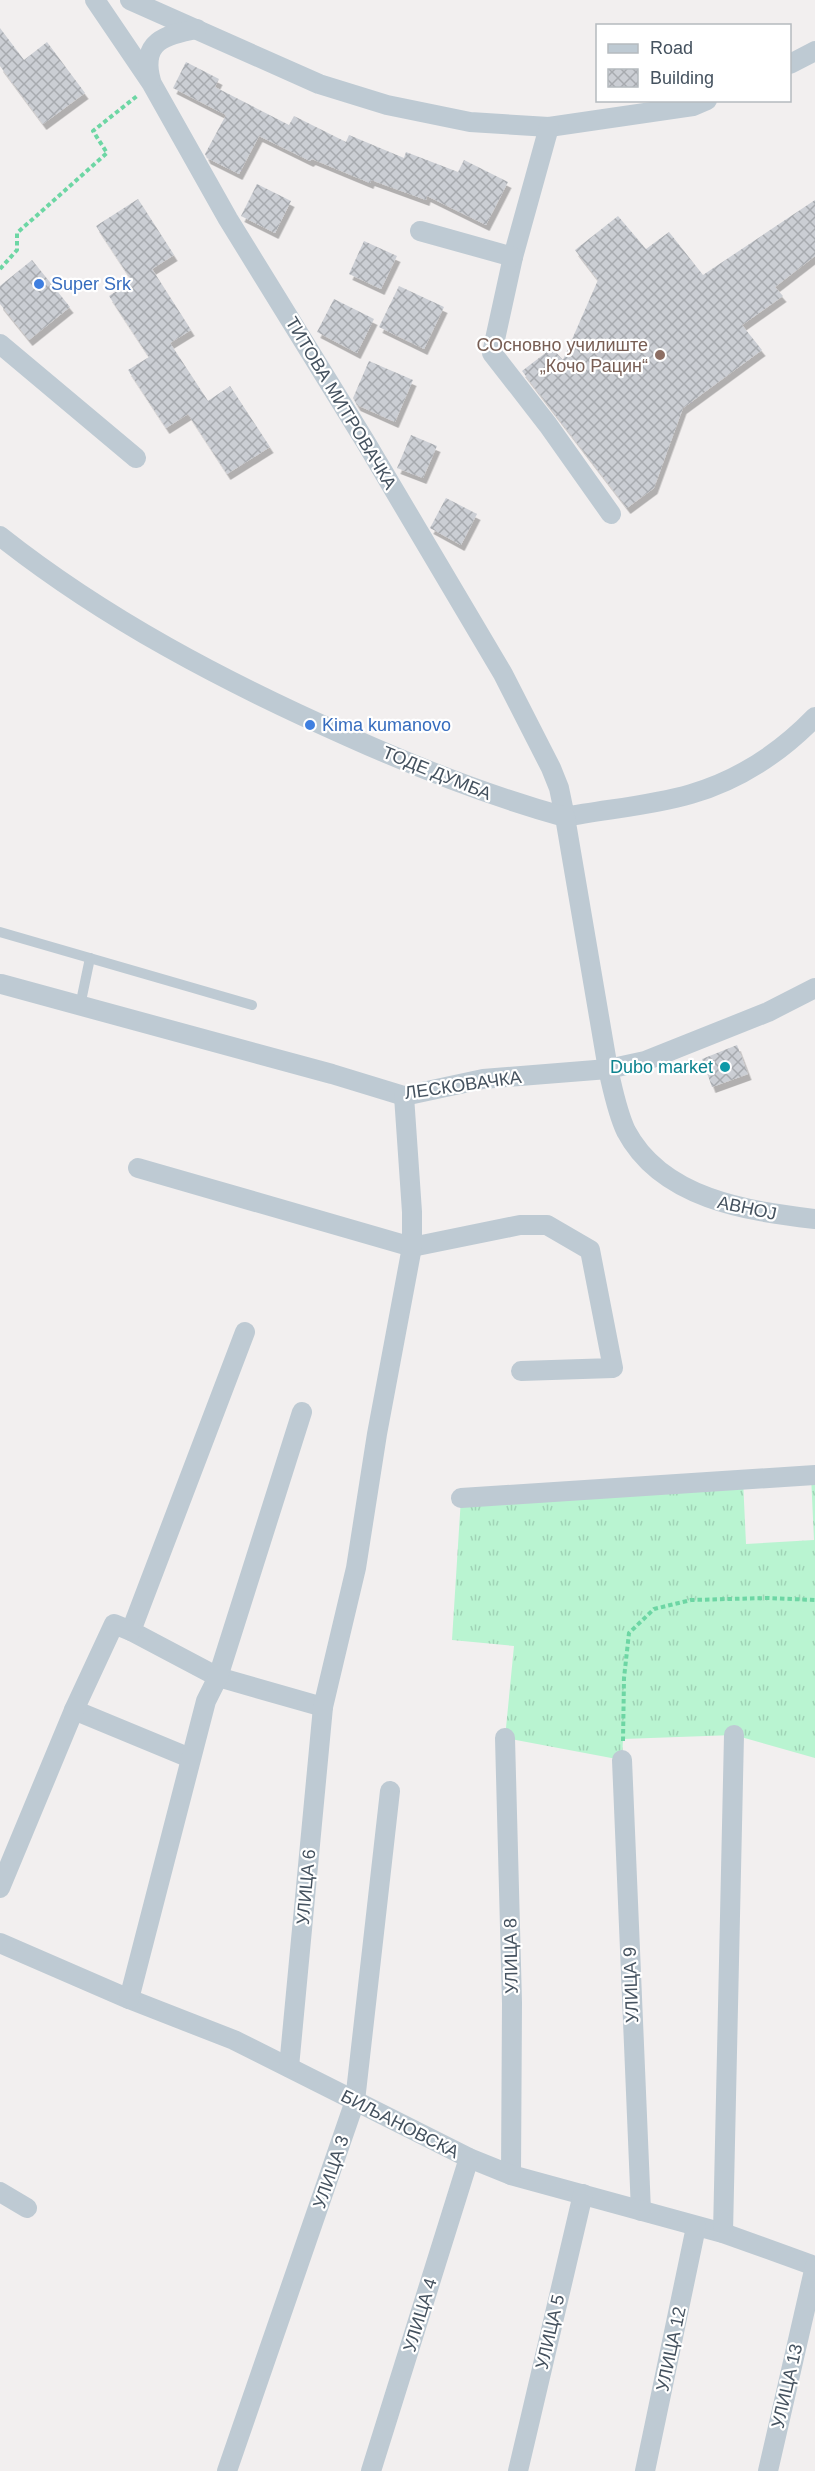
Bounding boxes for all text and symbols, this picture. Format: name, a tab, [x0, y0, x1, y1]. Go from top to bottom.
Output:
legend	[596, 24, 791, 102]
text: Road	[650, 38, 693, 58]
text: Building	[650, 68, 714, 88]
place label: Super Srk	[51, 274, 132, 294]
marker: Super Srk	[32, 277, 46, 291]
street label: ТИТОВА МИТРОВАЧКА	[282, 313, 400, 493]
place label: СОсновно училиште „Кочо Рацин“	[476, 335, 648, 376]
marker: СОсновно училиште „Кочо Рацин“	[653, 348, 667, 362]
place label: Kima kumanovo	[322, 715, 451, 735]
marker: Kima kumanovo	[303, 718, 317, 732]
street label: ТОДЕ ДУМБА	[380, 742, 494, 804]
place label: Dubo market	[610, 1057, 713, 1077]
marker: Dubo market	[718, 1060, 732, 1074]
street label: ЛЕСКОВАЧКА	[403, 1067, 523, 1103]
street label: АВНОЈ	[716, 1192, 778, 1224]
street label: УЛИЦА 6	[293, 1848, 319, 1926]
street label: УЛИЦА 8	[500, 1918, 522, 1994]
street label: УЛИЦА 9	[620, 1947, 642, 2023]
street label: БИЉАНОВСКА	[338, 2086, 462, 2162]
street label: УЛИЦА 3	[309, 2133, 353, 2211]
street label: УЛИЦА 4	[399, 2276, 441, 2354]
street label: УЛИЦА 5	[532, 2293, 568, 2371]
street label: УЛИЦА 12	[652, 2305, 690, 2393]
street label: УЛИЦА 13	[768, 2342, 806, 2430]

